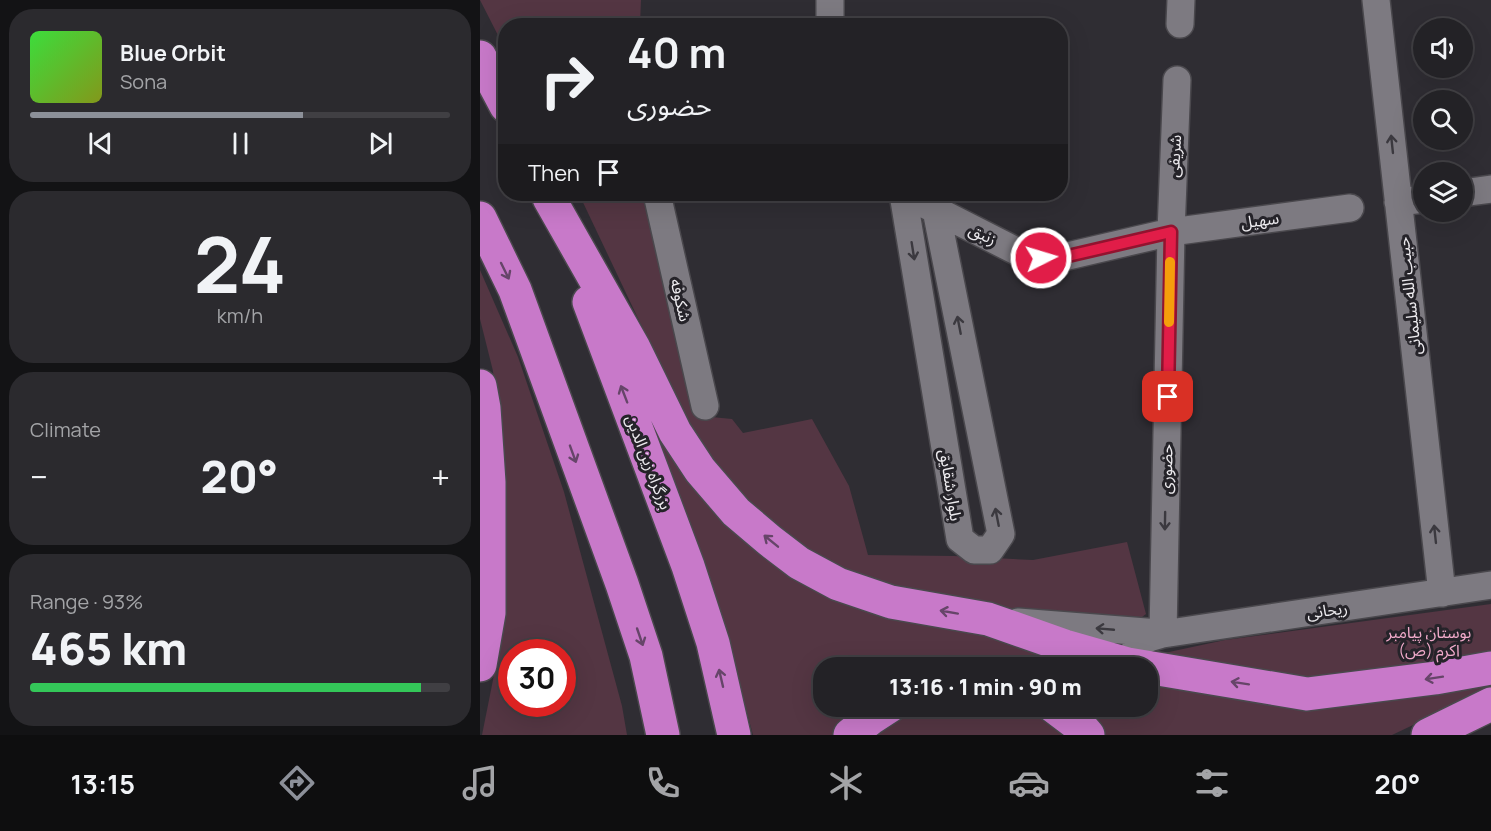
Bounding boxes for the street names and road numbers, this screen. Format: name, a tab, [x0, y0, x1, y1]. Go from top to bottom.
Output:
street label: شریفی	[1162, 134, 1186, 178]
street label: سهیل	[1239, 206, 1281, 234]
street label: زنبق	[965, 218, 1001, 250]
street label: حبیب الله سلیمانی	[1392, 236, 1426, 356]
street label: شکوفه	[665, 277, 697, 323]
street label: بزرگراه زین الدین	[621, 411, 677, 513]
street label: حضوری	[1155, 444, 1177, 494]
street label: بلوار شقایق	[934, 448, 968, 522]
street label: ریحانی	[1305, 596, 1349, 624]

